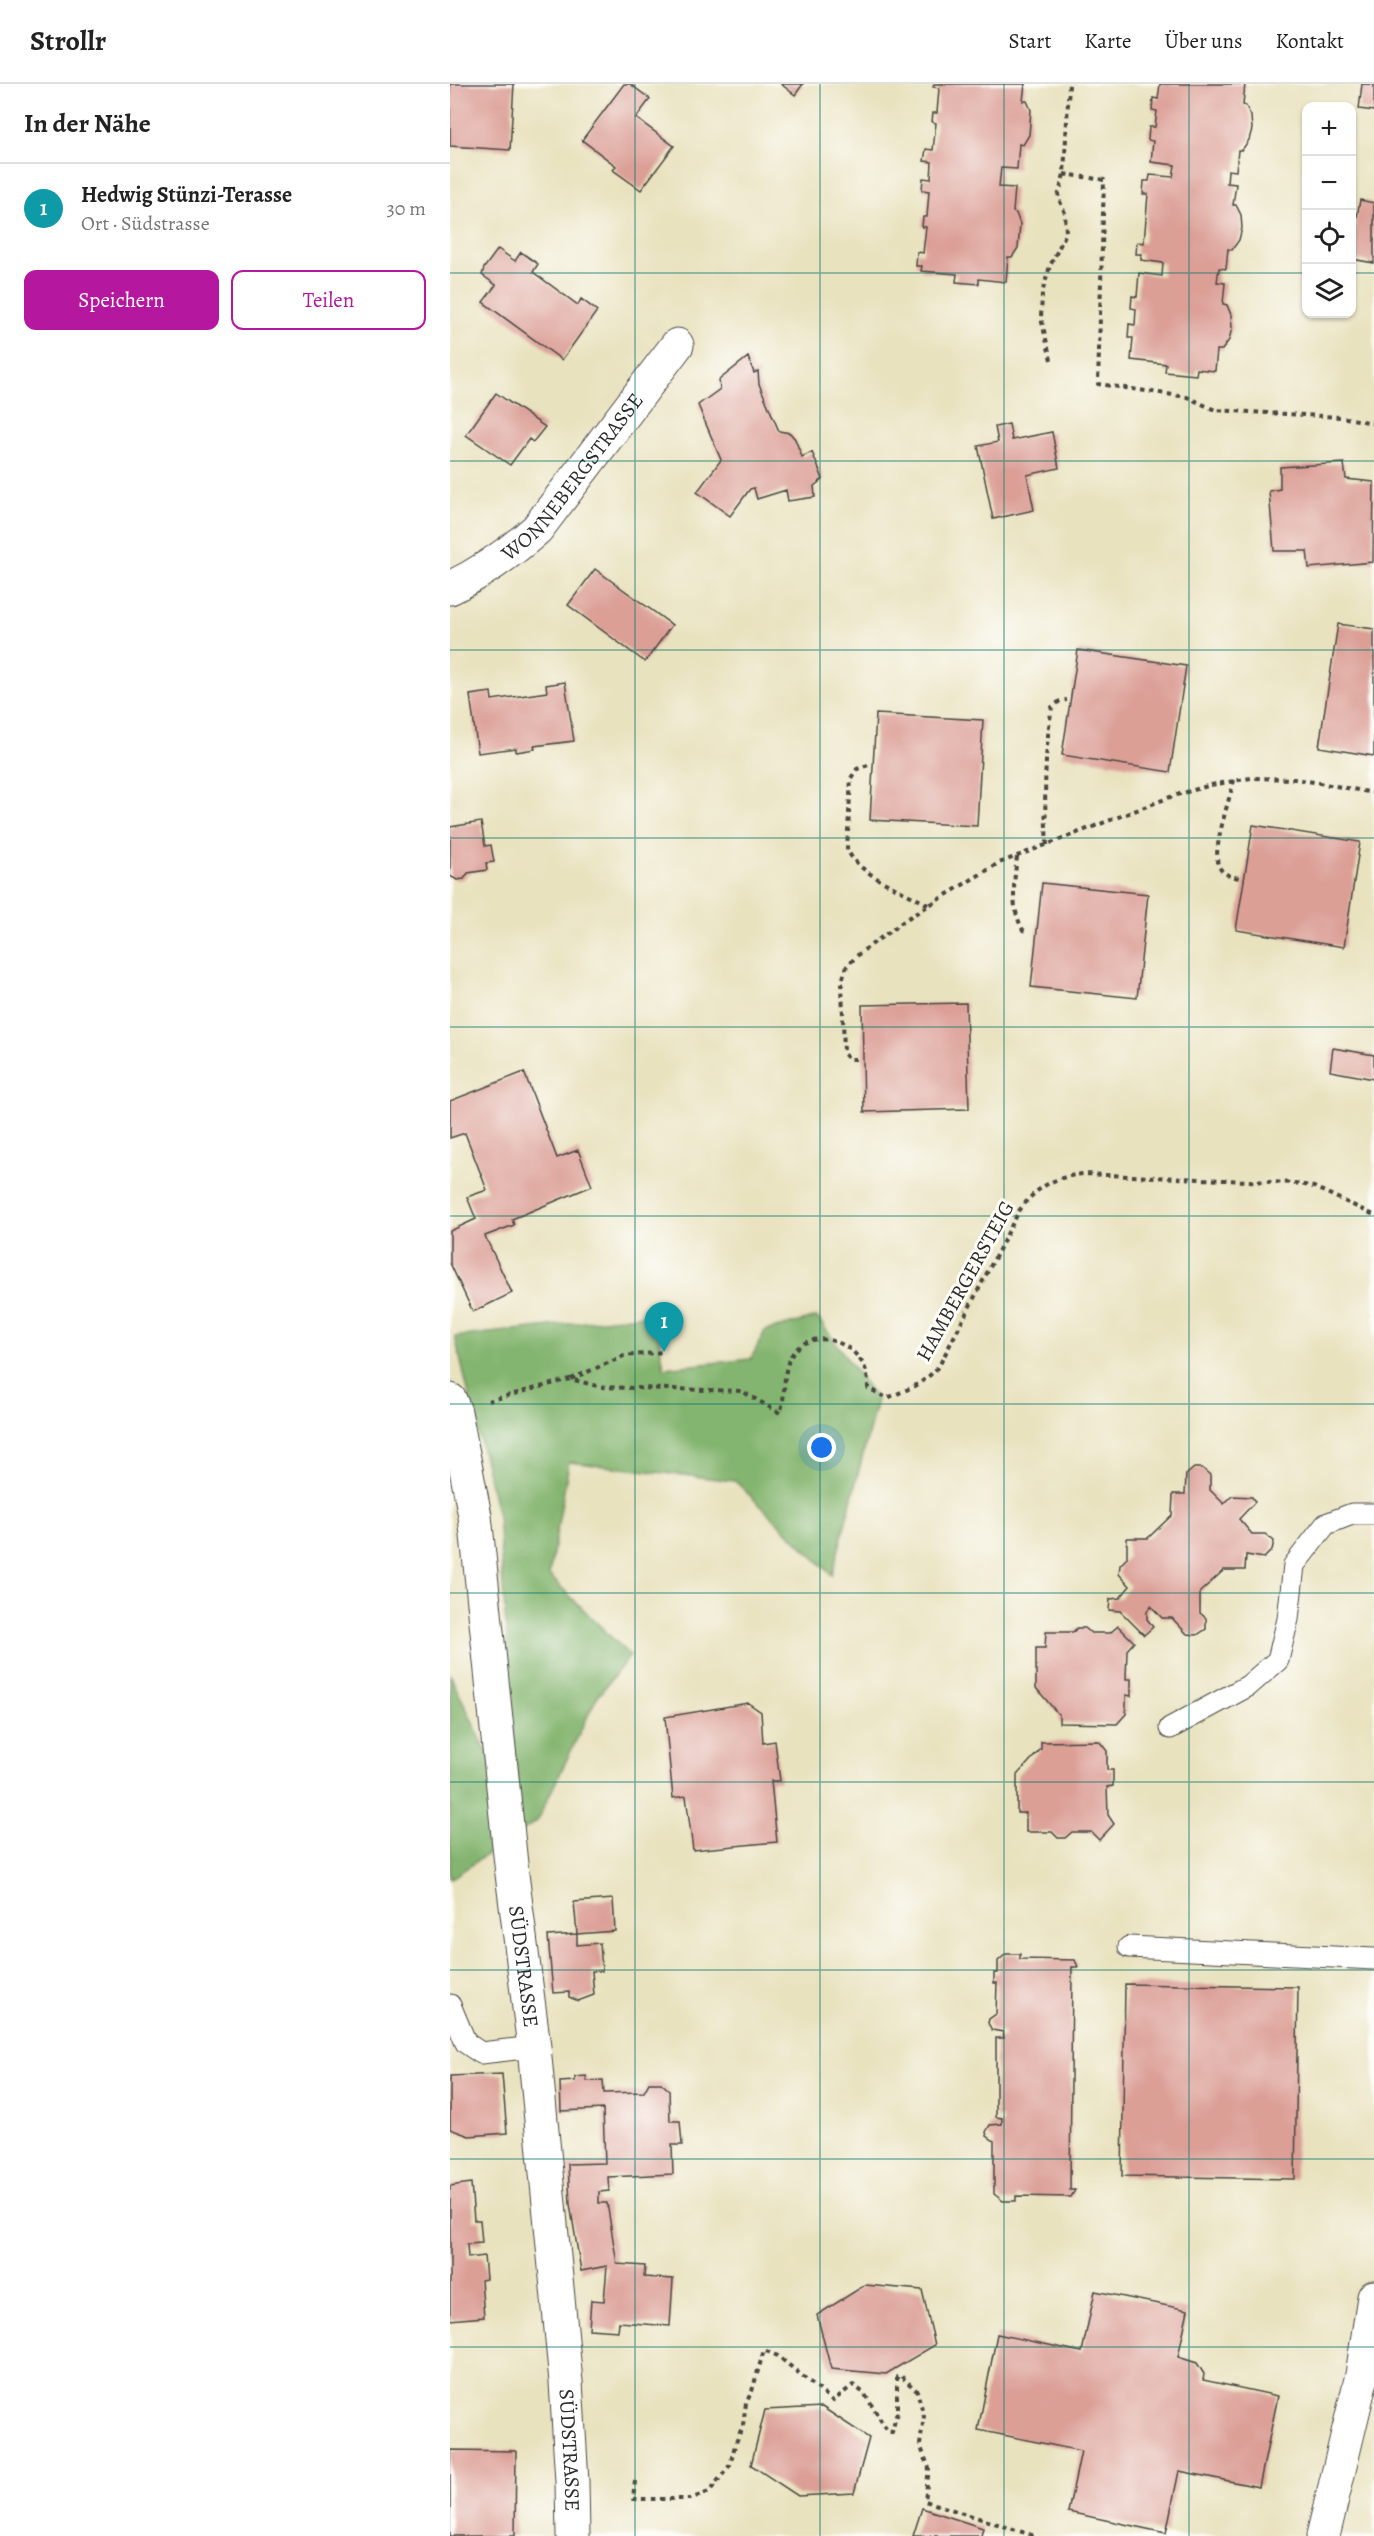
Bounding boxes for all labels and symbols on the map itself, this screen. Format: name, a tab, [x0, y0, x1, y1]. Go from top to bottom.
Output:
street label: WONNEBERGSTRASSE	[495, 387, 650, 568]
street label: HAMBERGERSTEIG	[909, 1196, 1021, 1366]
pin: 1	[644, 1302, 684, 1352]
your location	[807, 1433, 836, 1462]
street label: SÜDSTRASSE	[502, 1904, 545, 2029]
street label: SÜDSTRASSE	[552, 2388, 587, 2512]

